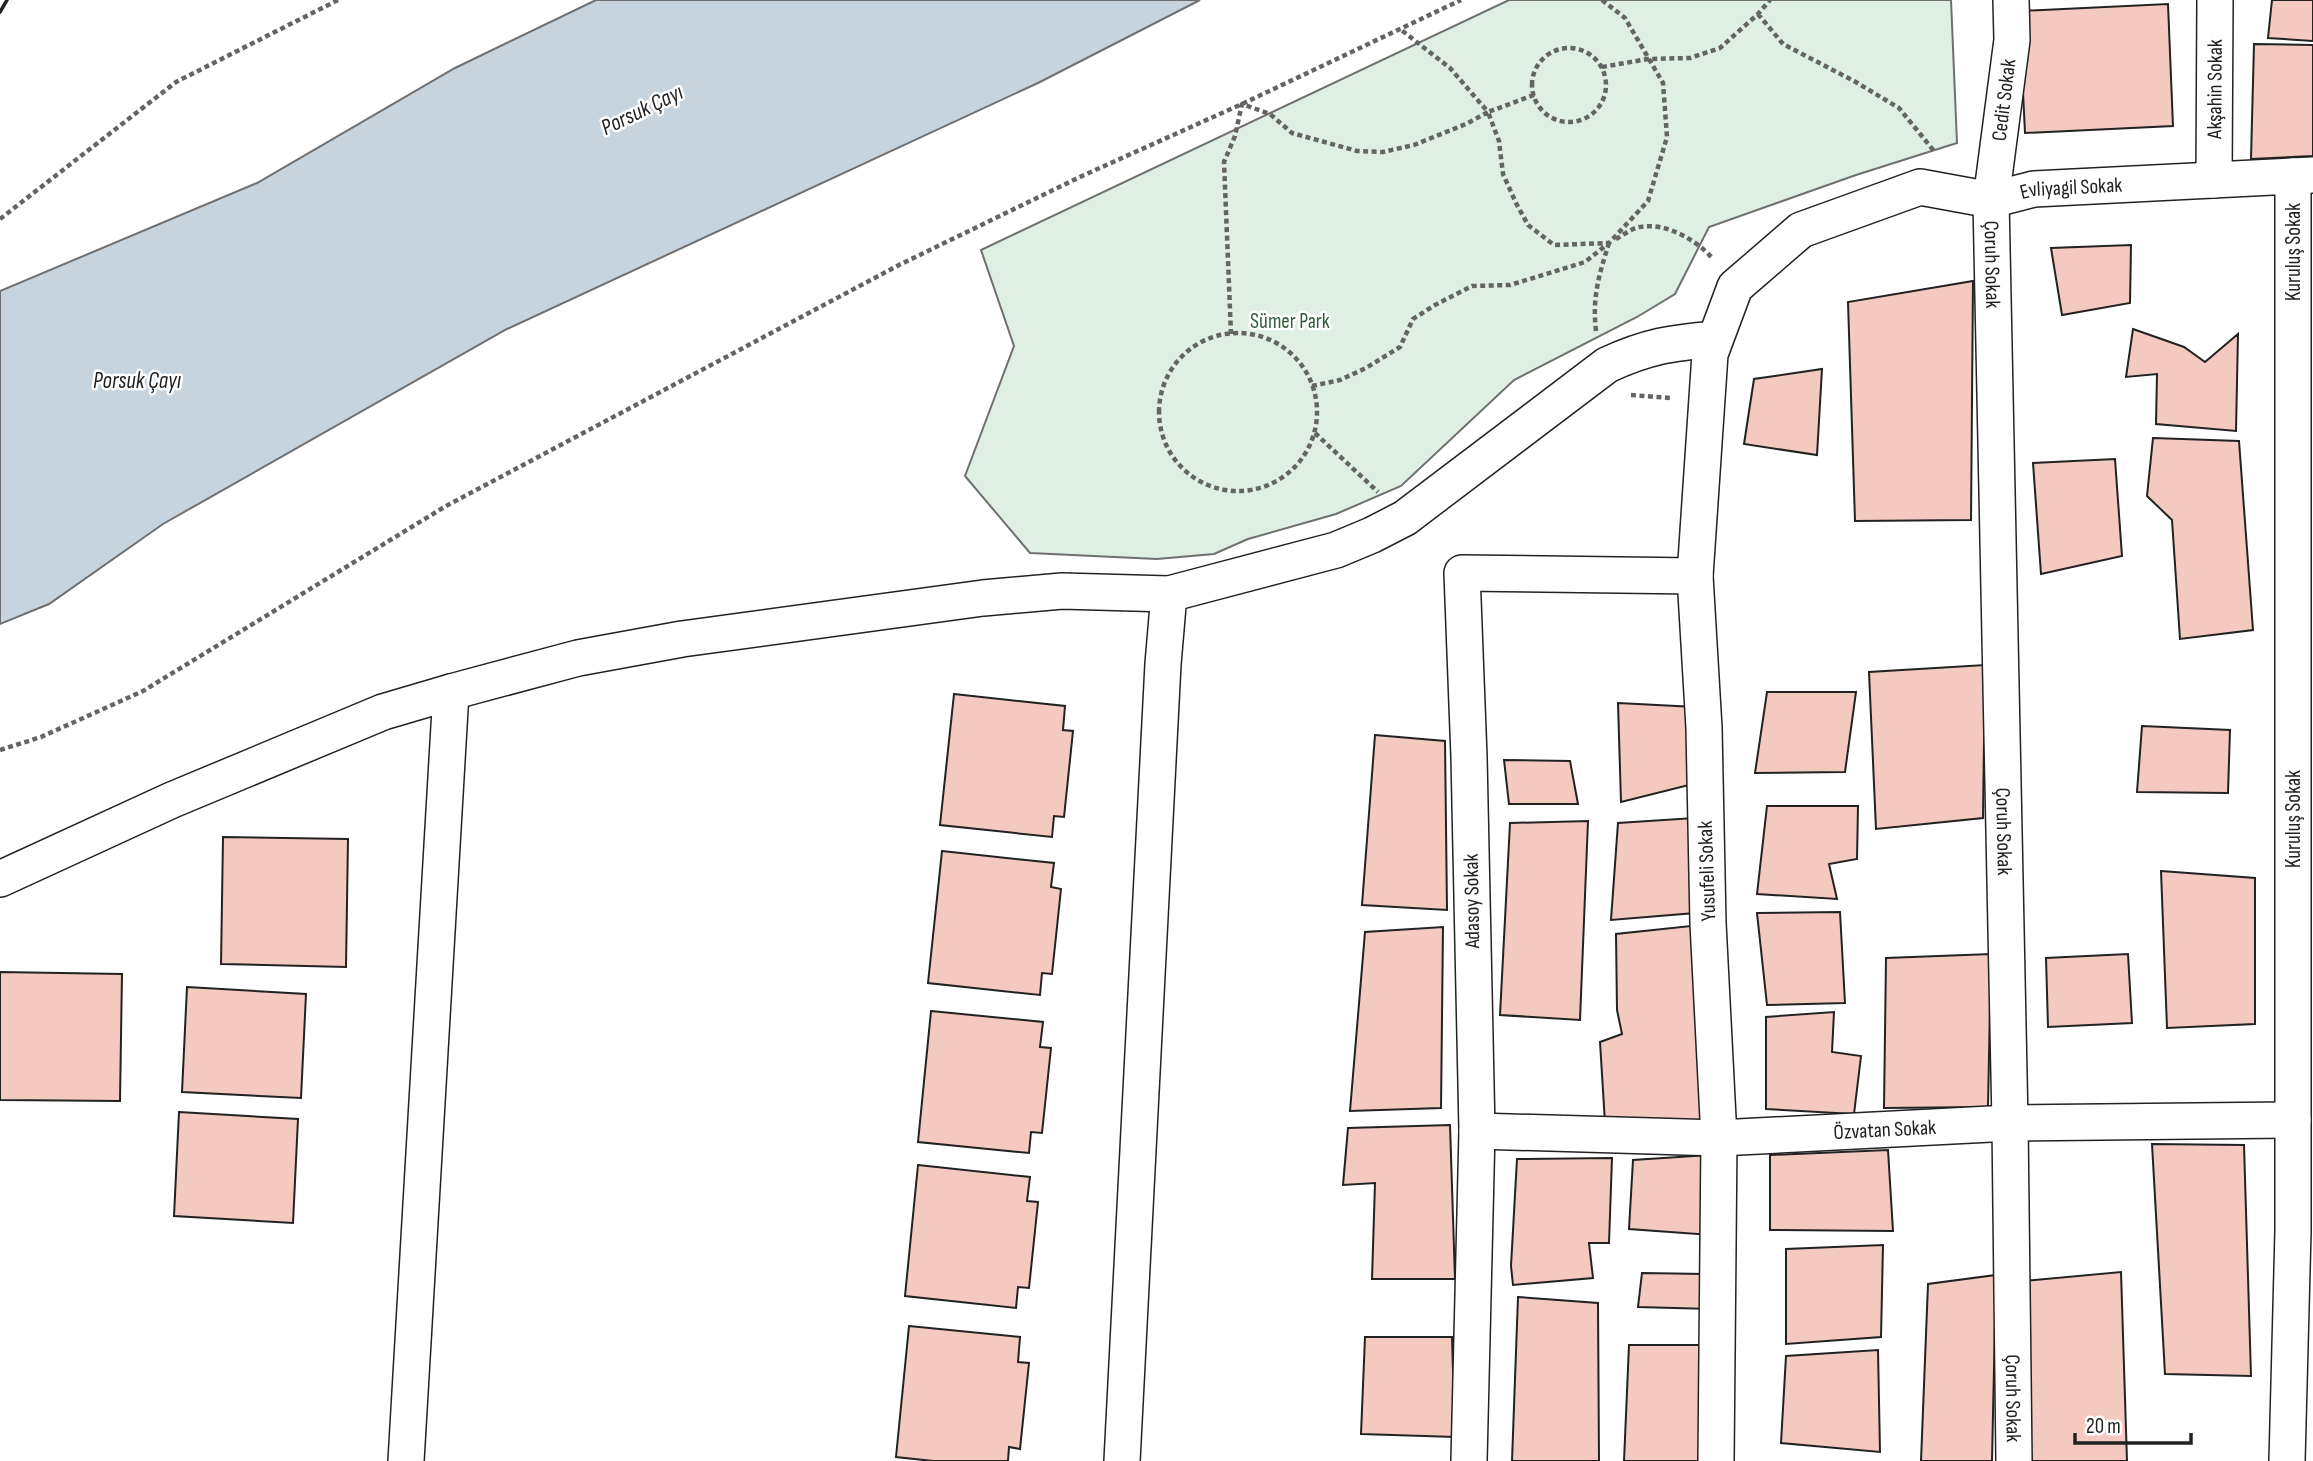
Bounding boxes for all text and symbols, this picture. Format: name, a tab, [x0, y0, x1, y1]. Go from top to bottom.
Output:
street label: Akşahin Sokak	[2202, 39, 2227, 140]
street label: Cedit Sokak	[1987, 57, 2021, 143]
water label: Porsuk Çayı	[596, 78, 688, 142]
street label: Evliyagil Sokak	[2017, 172, 2123, 205]
street label: Kuruluş Sokak	[2281, 203, 2306, 301]
street label: Çoruh Sokak	[1979, 220, 2006, 309]
park label: Sümer Park	[1250, 309, 1330, 334]
water label: Porsuk Çayı	[93, 367, 181, 395]
street label: Kuruluş Sokak	[2281, 770, 2306, 868]
street label: Çoruh Sokak	[1991, 787, 2017, 876]
street label: Yusufeli Sokak	[1693, 820, 1721, 922]
street label: Adasoy Sokak	[1459, 853, 1485, 950]
street label: Özvatan Sokak	[1833, 1114, 1937, 1145]
street label: Çoruh Sokak	[2000, 1354, 2026, 1442]
scale bar	[2075, 1402, 2190, 1446]
text: 20 m	[2086, 1414, 2121, 1439]

